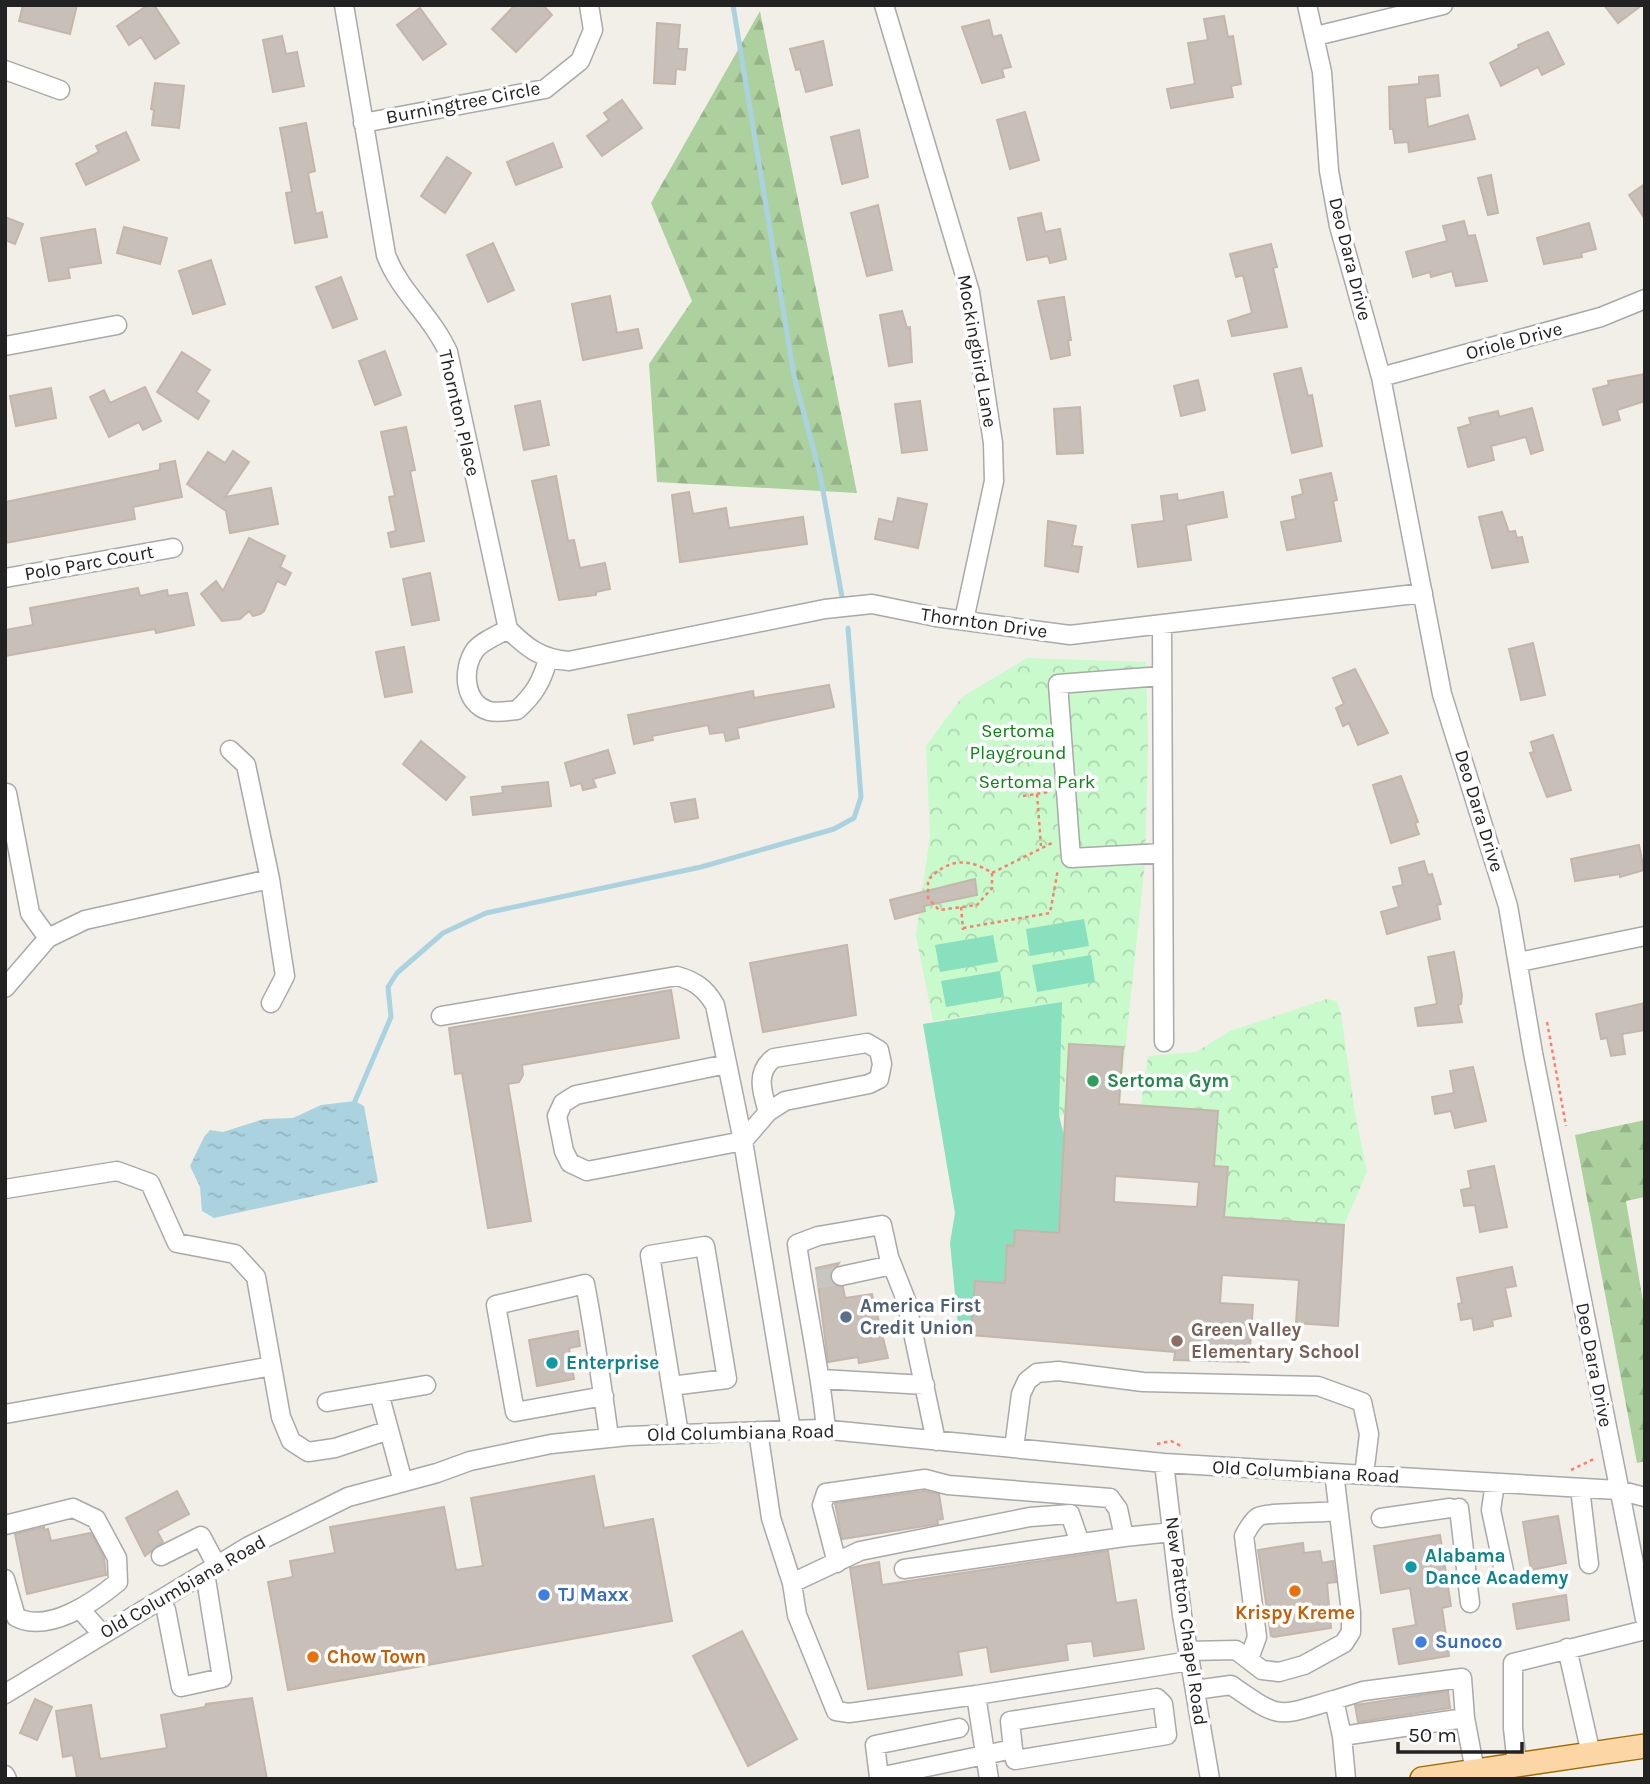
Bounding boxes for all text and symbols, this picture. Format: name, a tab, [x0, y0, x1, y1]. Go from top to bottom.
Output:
street label: Burningtree Circle	[384, 77, 542, 129]
street label: Deo Dara Drive	[1324, 195, 1376, 323]
street label: Mockingbird Lane	[953, 273, 1001, 429]
street label: Oriole Drive	[1463, 318, 1565, 364]
street label: Thornton Place	[434, 348, 484, 478]
street label: Polo Parc Court	[23, 541, 155, 585]
street label: Thornton Drive	[919, 603, 1049, 643]
park label: Sertoma Playground	[969, 720, 1067, 764]
street label: Deo Dara Drive	[1450, 747, 1508, 875]
park label: Sertoma Park	[979, 771, 1096, 793]
place label: Sertoma Gym	[1107, 1070, 1229, 1092]
marker: Sertoma Gym	[1085, 1073, 1101, 1089]
place label: America First Credit Union	[860, 1295, 981, 1339]
street label: Deo Dara Drive	[1571, 1301, 1617, 1429]
marker: America First Credit Union	[838, 1309, 854, 1325]
place label: Green Valley Elementary School	[1191, 1319, 1360, 1363]
marker: Green Valley Elementary School	[1169, 1333, 1185, 1349]
place label: Enterprise	[566, 1352, 659, 1374]
marker: Enterprise	[544, 1355, 560, 1371]
street label: Old Columbiana Road	[647, 1420, 835, 1446]
street label: Old Columbiana Road	[1212, 1456, 1400, 1488]
street label: New Patton Chapel Road	[1160, 1515, 1212, 1727]
street label: Old Columbiana Road	[96, 1531, 270, 1643]
place label: Alabama Dance Academy	[1425, 1545, 1569, 1589]
marker: Alabama Dance Academy	[1403, 1559, 1419, 1575]
marker: Krispy Kreme	[1287, 1583, 1303, 1599]
place label: TJ Maxx	[558, 1584, 629, 1606]
marker: TJ Maxx	[536, 1587, 552, 1603]
place label: Krispy Kreme	[1235, 1602, 1355, 1624]
place label: Sunoco	[1435, 1631, 1502, 1653]
marker: Sunoco	[1413, 1634, 1429, 1650]
place label: Chow Town	[327, 1646, 426, 1668]
marker: Chow Town	[305, 1649, 321, 1665]
scale bar	[1398, 1710, 1522, 1754]
text: 50 m	[1408, 1723, 1457, 1747]

